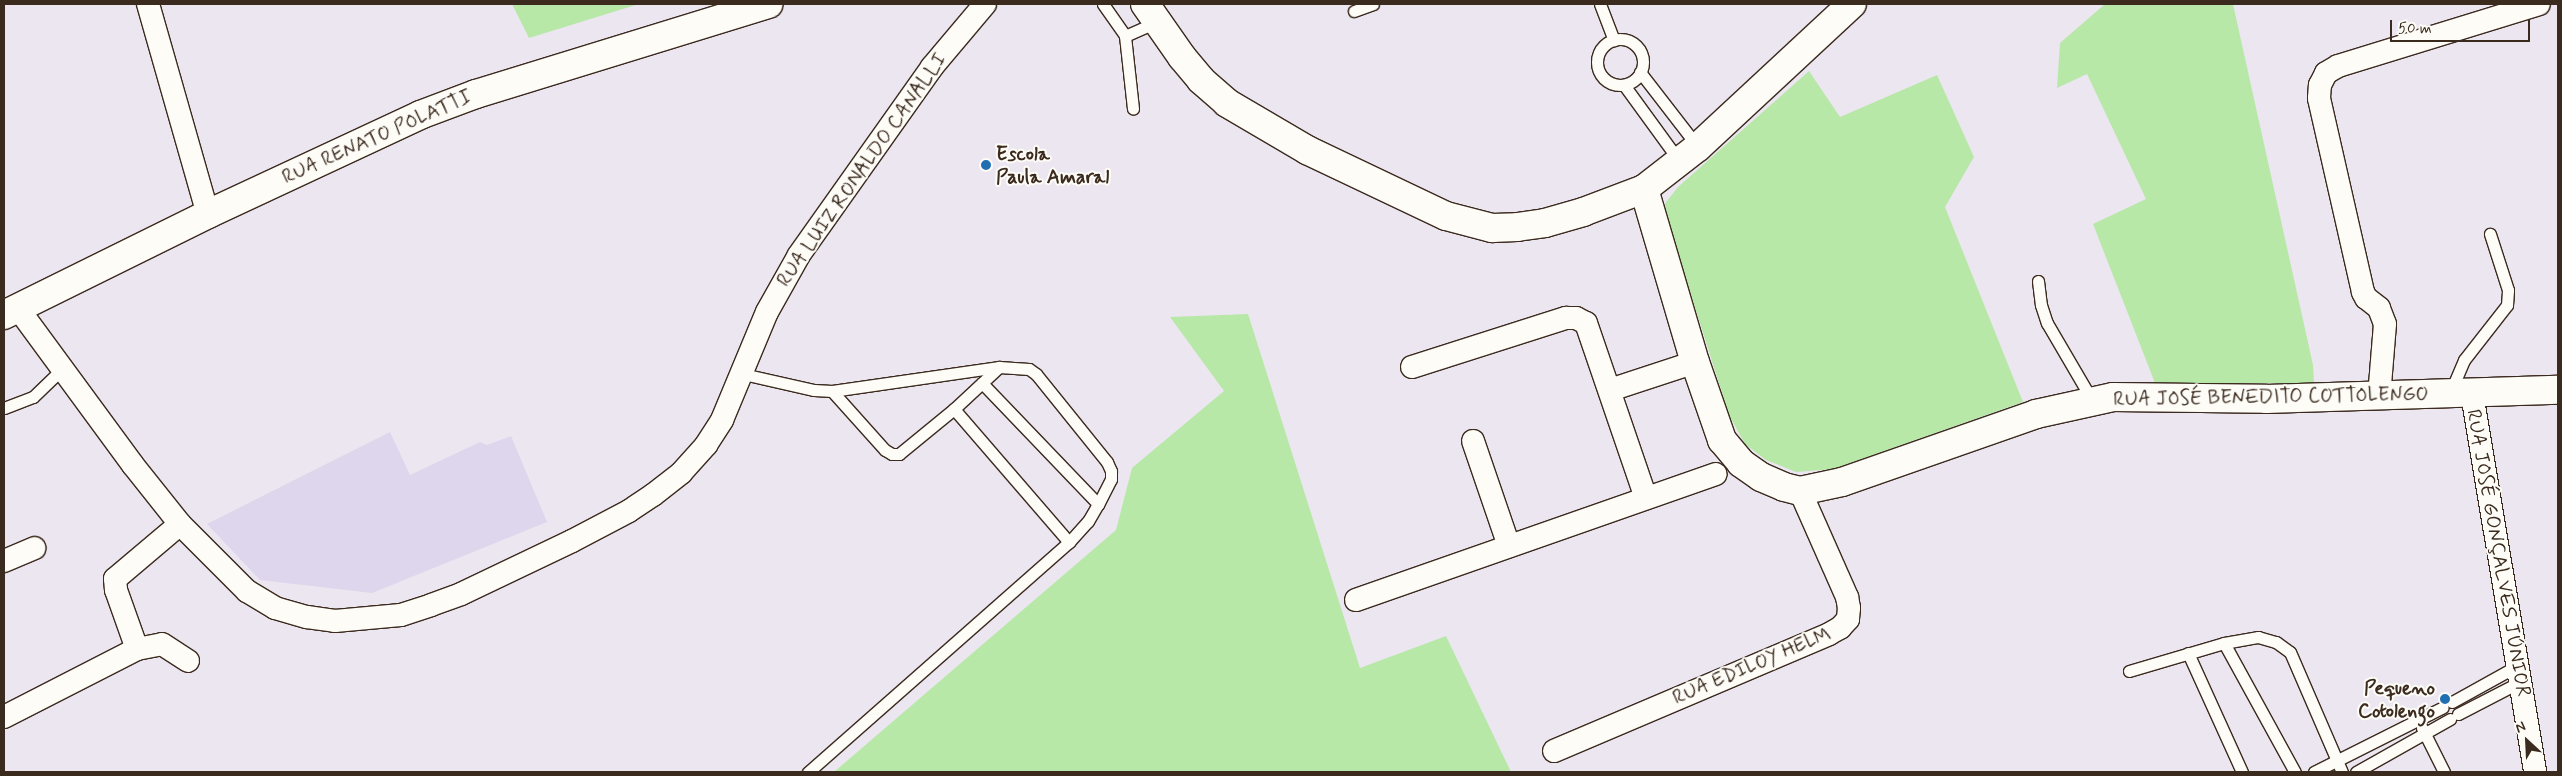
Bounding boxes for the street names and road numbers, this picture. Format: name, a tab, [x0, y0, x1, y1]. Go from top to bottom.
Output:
street label: RUA LUIZ RONALDO CANALLI	[773, 50, 951, 290]
street label: RUA RENATO POLATTI	[282, 86, 472, 188]
street label: RUA JOSÉ BENEDITO COTTOLENGO	[2108, 382, 2434, 412]
street label: RUA JOSÉ GONÇALVES JÚNIOR	[2461, 407, 2535, 699]
street label: RUA EDILOY HELM	[1669, 622, 1835, 710]

